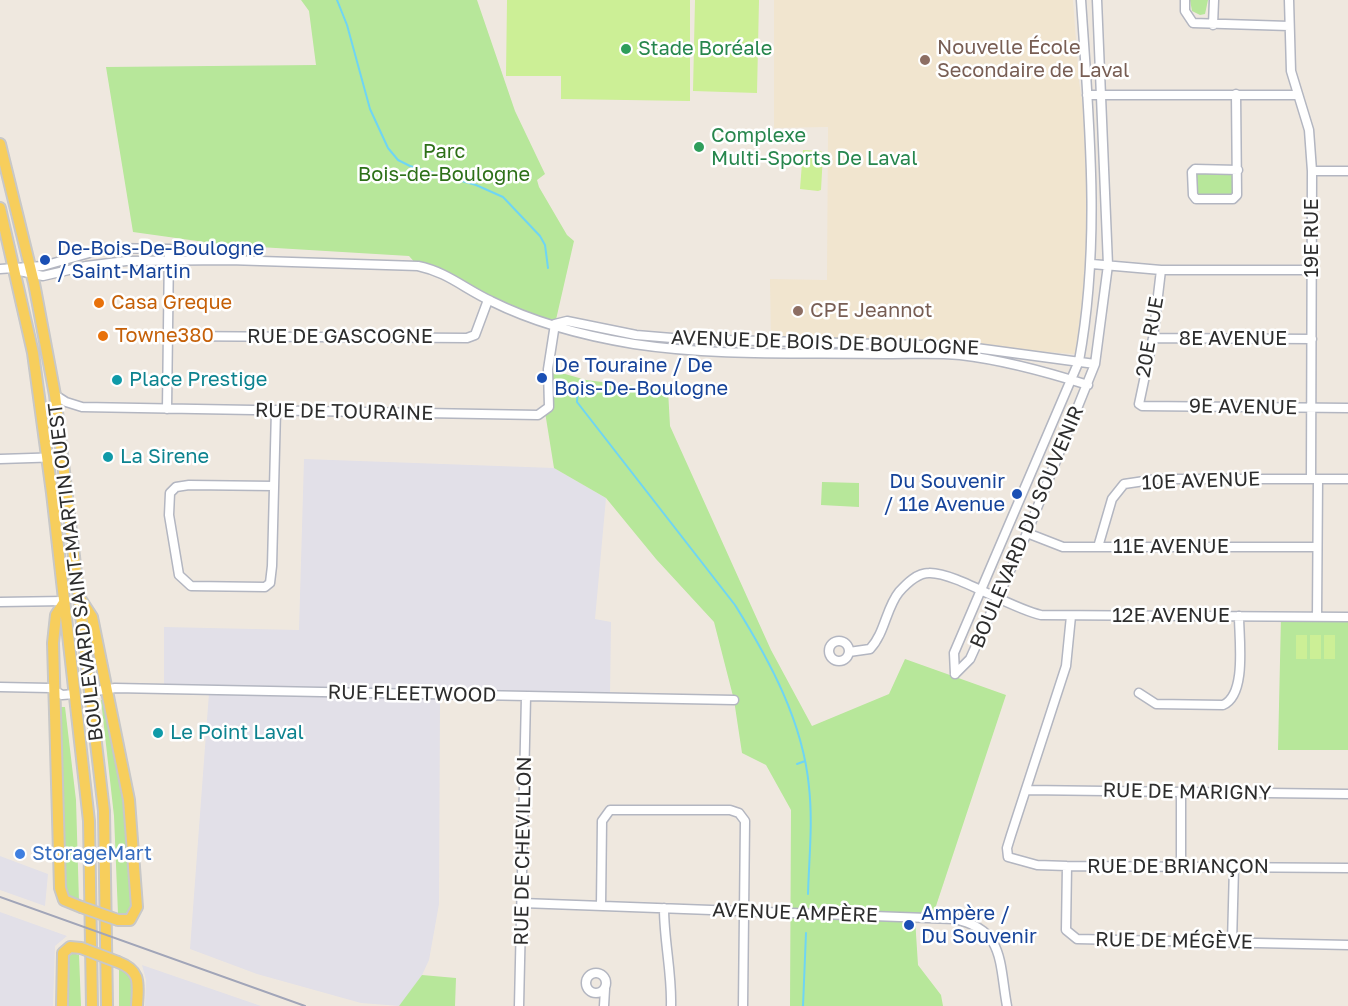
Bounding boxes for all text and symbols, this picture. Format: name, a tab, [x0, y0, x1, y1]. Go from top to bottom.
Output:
place label: Nouvelle École Secondaire de Laval	[937, 36, 1129, 83]
place label: Stade Boréale	[638, 37, 772, 61]
marker: Stade Boréale	[619, 42, 633, 56]
marker: Nouvelle École Secondaire de Laval	[918, 53, 932, 67]
place label: Complexe Multi-Sports De Laval	[711, 124, 918, 171]
park label: Parc Bois-de-Boulogne	[358, 140, 530, 187]
marker: Complexe Multi-Sports De Laval	[692, 140, 706, 154]
street label: 19E RUE	[1300, 198, 1324, 278]
place label: De-Bois-De-Boulogne / Saint-Martin	[57, 237, 264, 284]
marker: De-Bois-De-Boulogne / Saint-Martin	[38, 253, 52, 267]
place label: Casa Greque	[111, 291, 232, 315]
street label: 20E RUE	[1131, 295, 1169, 379]
marker: Casa Greque	[92, 296, 106, 310]
place label: CPE Jeannot	[810, 299, 932, 323]
marker: CPE Jeannot	[791, 304, 805, 318]
place label: Towne380	[115, 324, 214, 348]
street label: RUE DE GASCOGNE	[247, 325, 433, 349]
street label: AVENUE DE BOIS DE BOULOGNE	[670, 326, 980, 360]
street label: 8E AVENUE	[1179, 327, 1287, 351]
marker: Towne380	[96, 329, 110, 343]
place label: De Touraine / De Bois-De-Boulogne	[554, 354, 728, 401]
place label: Place Prestige	[129, 368, 267, 392]
marker: De Touraine / De Bois-De-Boulogne	[535, 371, 549, 385]
marker: Place Prestige	[110, 373, 124, 387]
street label: 9E AVENUE	[1189, 394, 1297, 420]
street label: RUE DE TOURAINE	[255, 398, 433, 426]
street label: BOULEVARD SAINT-MARTIN OUEST	[43, 402, 109, 742]
street label: BOULEVARD DU SOUVENIR	[965, 402, 1089, 652]
place label: La Sirene	[120, 445, 209, 469]
marker: La Sirene	[101, 450, 115, 464]
street label: 10E AVENUE	[1141, 467, 1261, 495]
place label: Du Souvenir / 11e Avenue	[884, 470, 1005, 517]
marker: Du Souvenir / 11e Avenue	[1010, 487, 1024, 501]
street label: 11E AVENUE	[1113, 535, 1229, 559]
street label: 12E AVENUE	[1112, 604, 1230, 628]
street label: RUE FLEETWOOD	[327, 681, 497, 707]
place label: Le Point Laval	[170, 721, 304, 745]
marker: Le Point Laval	[151, 726, 165, 740]
street label: RUE DE CHEVILLON	[509, 756, 537, 946]
street label: RUE DE MARIGNY	[1102, 779, 1272, 805]
place label: StorageMart	[32, 842, 152, 866]
marker: StorageMart	[13, 847, 27, 861]
street label: RUE DE BRIANÇON	[1087, 855, 1269, 879]
street label: AVENUE AMPÈRE	[712, 898, 878, 928]
place label: Ampère / Du Souvenir	[921, 902, 1037, 949]
marker: Ampère / Du Souvenir	[902, 918, 916, 932]
street label: RUE DE MÉGÈVE	[1095, 928, 1253, 954]

